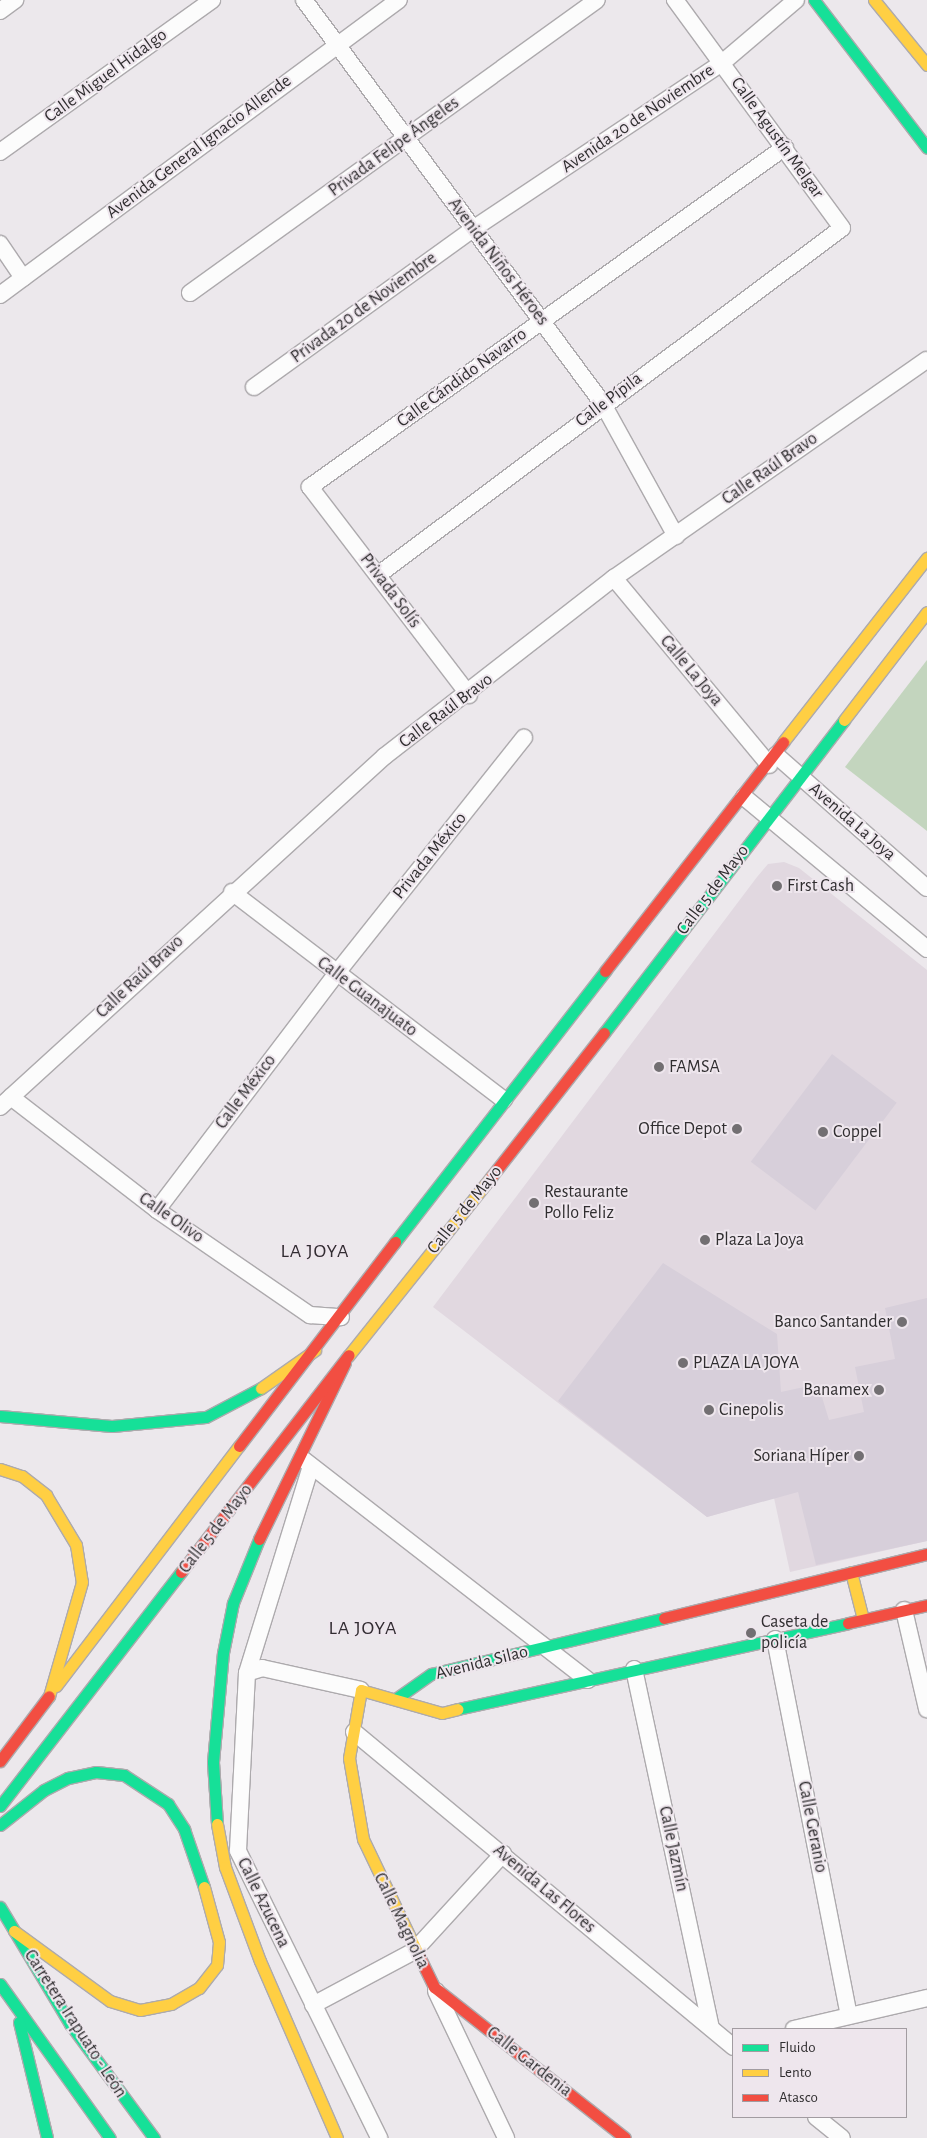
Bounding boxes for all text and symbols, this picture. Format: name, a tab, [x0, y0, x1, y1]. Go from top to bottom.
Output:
street label: Calle Miguel Hidalgo	[40, 24, 172, 128]
street label: Avenida 20 de Noviembre	[558, 60, 718, 178]
street label: Avenida General Ignacio Allende	[102, 70, 296, 224]
street label: Calle Agustín Melgar	[726, 73, 828, 203]
street label: Privada Felipe Ángeles	[324, 92, 464, 202]
street label: Avenida Niños Héroes	[443, 194, 553, 330]
street label: Privada 20 de Noviembre	[287, 248, 441, 368]
street label: Calle Cándido Navarro	[393, 324, 531, 432]
street label: Calle Pípila	[571, 368, 647, 432]
street label: Calle Raúl Bravo	[718, 428, 822, 510]
street label: Privada Solís	[355, 549, 425, 633]
street label: Calle La Joya	[655, 631, 727, 711]
street label: Calle Raúl Bravo	[395, 669, 497, 753]
street label: Avenida La Joya	[804, 778, 900, 866]
street label: Privada México	[388, 808, 472, 904]
street label: Calle 5 de Mayo	[672, 841, 754, 939]
place label: First Cash	[787, 875, 854, 897]
marker: First Cash	[771, 880, 783, 892]
street label: Calle Raúl Bravo	[92, 931, 188, 1023]
street label: Calle Guanajuato	[313, 952, 421, 1042]
street label: Calle México	[211, 1050, 281, 1134]
place label: FAMSA	[669, 1056, 720, 1078]
marker: FAMSA	[653, 1061, 665, 1073]
place label: Office Depot	[638, 1118, 727, 1140]
place label: Coppel	[833, 1121, 882, 1143]
marker: Office Depot	[731, 1123, 743, 1135]
marker: Coppel	[817, 1126, 829, 1138]
street label: Calle 5 de Mayo	[423, 1162, 507, 1258]
place label: Restaurante Pollo Feliz	[544, 1182, 628, 1224]
street label: Calle Olivo	[134, 1188, 208, 1248]
marker: Restaurante Pollo Feliz	[528, 1197, 540, 1209]
place label: Plaza La Joya	[715, 1229, 804, 1251]
marker: Plaza La Joya	[699, 1234, 711, 1246]
district label: LA JOYA	[280, 1239, 350, 1263]
place label: Banco Santander	[774, 1311, 892, 1333]
marker: Banco Santander	[896, 1316, 908, 1328]
place label: PLAZA LA JOYA	[693, 1352, 799, 1374]
marker: PLAZA LA JOYA	[677, 1357, 689, 1369]
place label: Banamex	[803, 1379, 869, 1401]
marker: Banamex	[873, 1384, 885, 1396]
place label: Cinepolis	[719, 1399, 784, 1421]
marker: Cinepolis	[703, 1404, 715, 1416]
place label: Soriana Híper	[753, 1445, 849, 1467]
marker: Soriana Híper	[853, 1450, 865, 1462]
street label: Calle 5 de Mayo	[174, 1480, 258, 1578]
place label: Caseta de policía	[761, 1612, 828, 1655]
district label: LA JOYA	[328, 1616, 398, 1640]
marker: Caseta de policía	[745, 1627, 757, 1639]
street label: Avenida Silao	[434, 1641, 530, 1685]
street label: Calle Geranio	[793, 1779, 831, 1875]
street label: Calle Jazmín	[653, 1804, 693, 1894]
street label: Avenida Las Flores	[488, 1840, 600, 1938]
street label: Calle Azucena	[232, 1854, 294, 1952]
street label: Calle Magnolia	[368, 1869, 434, 1973]
street label: Carretera Irapuato - León	[19, 1946, 131, 2102]
street label: Calle Gardenia	[482, 2022, 576, 2102]
legend	[732, 2028, 907, 2118]
text: Fluido	[779, 2040, 816, 2055]
text: Lento	[779, 2065, 812, 2080]
text: Atasco	[779, 2090, 818, 2105]

